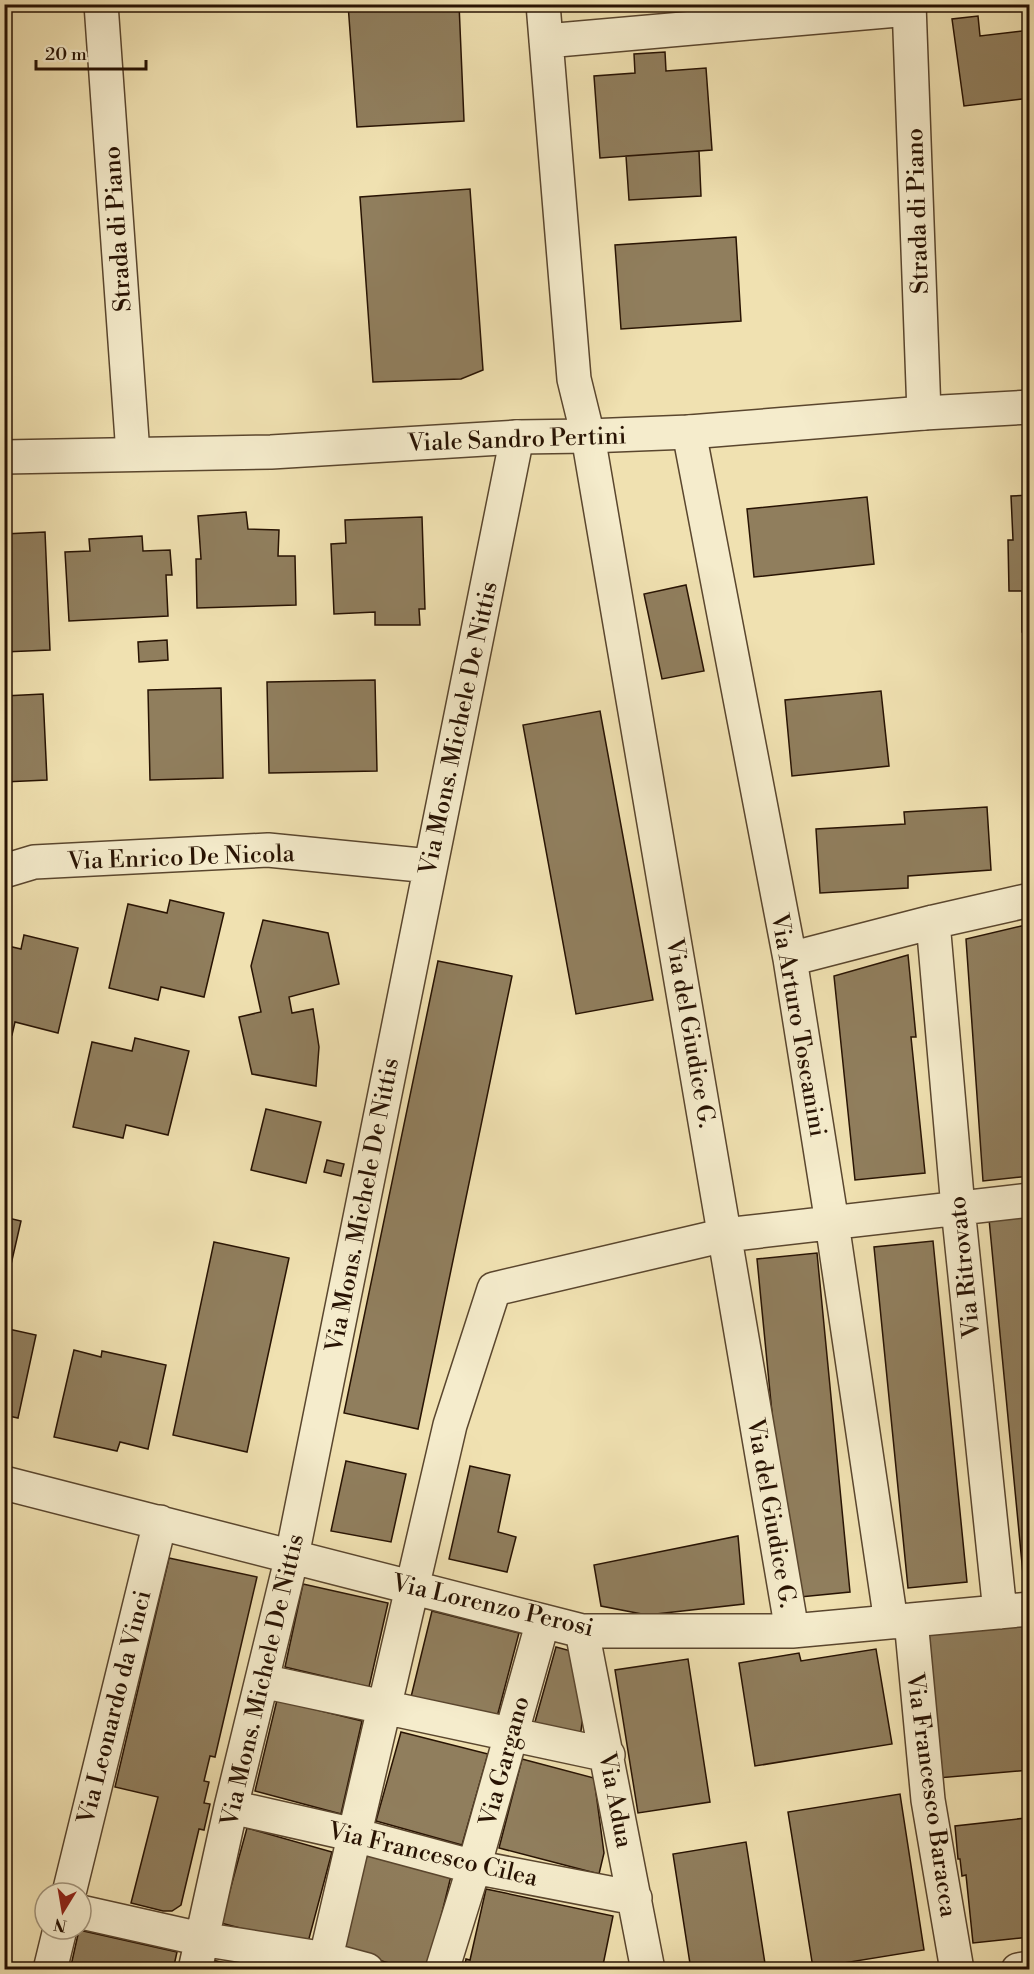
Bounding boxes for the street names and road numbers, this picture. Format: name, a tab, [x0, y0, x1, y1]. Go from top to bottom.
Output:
street label: Strada di Piano	[900, 127, 936, 295]
street label: Strada di Piano	[97, 145, 139, 313]
street label: Viale Sandro Pertini	[406, 421, 627, 459]
street label: Via Mons. Michele De Nittis	[413, 579, 505, 879]
street label: Via Enrico De Nicola	[66, 839, 296, 877]
street label: Via Arturo Toscanini	[763, 910, 832, 1139]
street label: Via del Giudice G.	[658, 935, 721, 1130]
street label: Via Mons. Michele De Nittis	[320, 1056, 406, 1356]
street label: Via Ritrovato	[943, 1195, 987, 1340]
street label: Via del Giudice G.	[739, 1415, 802, 1610]
street label: Via Mons. Michele De Nittis	[215, 1531, 311, 1830]
street label: Via Lorenzo Perosi	[388, 1568, 596, 1644]
street label: Via Leonardo da Vinci	[71, 1587, 159, 1828]
street label: Via Francesco Baracca	[899, 1670, 963, 1920]
street label: Via Gargano	[473, 1693, 537, 1830]
street label: Via Adua	[591, 1749, 639, 1851]
street label: Via Francesco Cilea	[324, 1816, 541, 1894]

